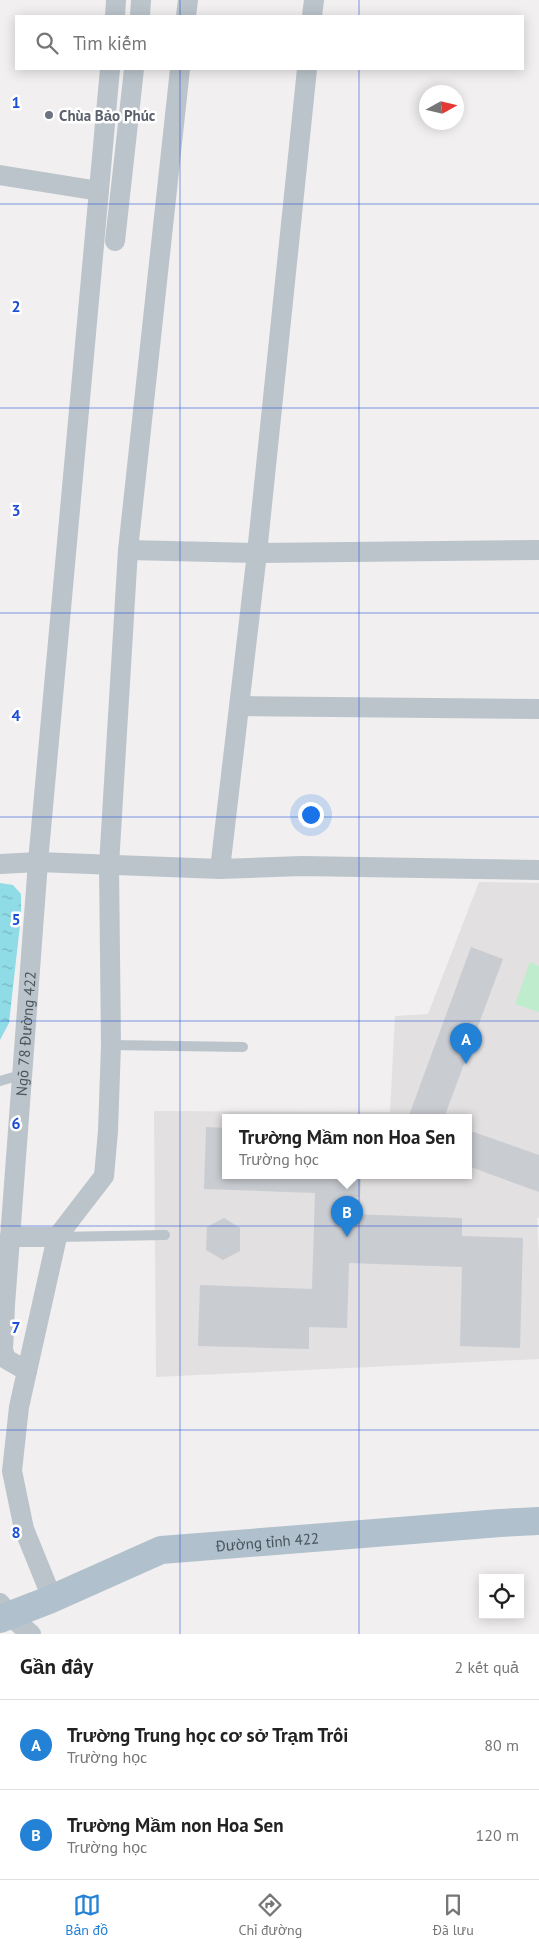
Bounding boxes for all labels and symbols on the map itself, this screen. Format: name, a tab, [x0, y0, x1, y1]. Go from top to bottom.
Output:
north arrow	[419, 85, 464, 130]
text: 1	[11, 92, 21, 112]
place label: Chùa Bảo Phúc	[59, 106, 156, 125]
marker: Chùa Bảo Phúc	[43, 109, 55, 121]
text: 2	[11, 296, 21, 316]
text: 3	[11, 500, 21, 520]
text: 4	[11, 705, 21, 725]
your location	[298, 802, 324, 828]
text: 5	[11, 909, 21, 929]
street label: Ngõ 78 Đường 422	[11, 970, 39, 1097]
pin: A	[450, 1023, 482, 1064]
text: 6	[11, 1113, 21, 1133]
pin: B	[331, 1196, 363, 1237]
text: 7	[11, 1317, 21, 1337]
text: 8	[11, 1522, 21, 1542]
street label: Đường tỉnh 422	[214, 1528, 320, 1555]

